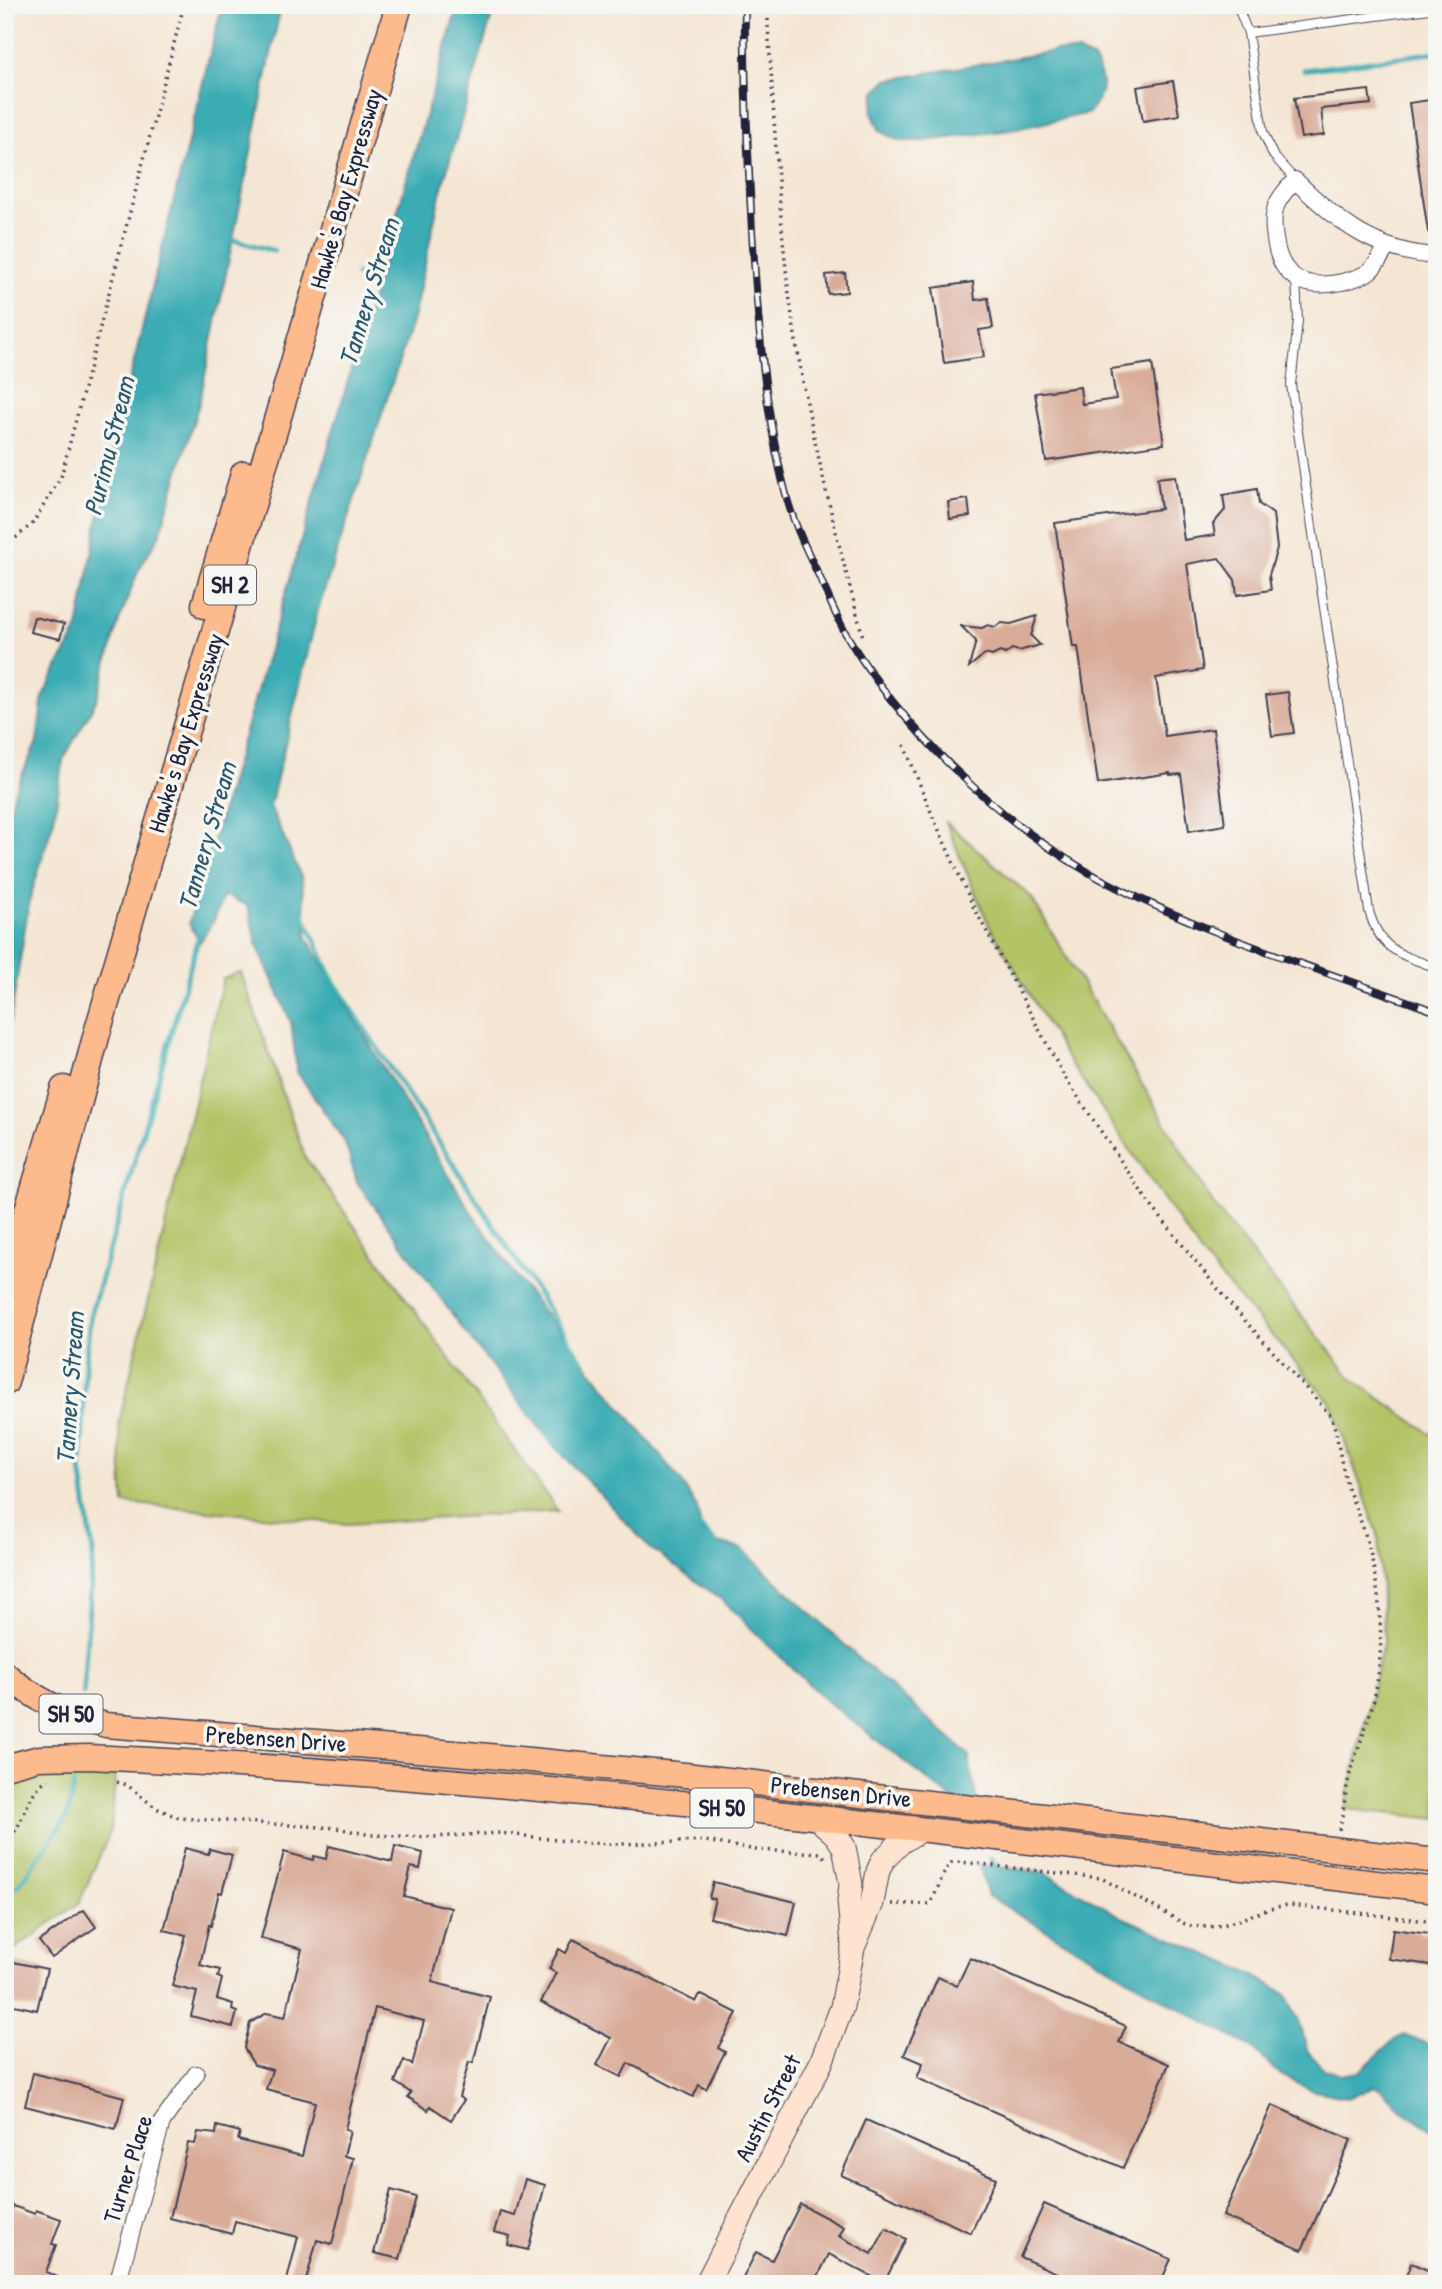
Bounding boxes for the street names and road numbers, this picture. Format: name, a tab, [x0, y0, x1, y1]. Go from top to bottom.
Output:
street label: Hawke's Bay Expressway	[301, 85, 389, 293]
road number: SH 2	[204, 566, 256, 604]
street label: Hawke's Bay Expressway	[140, 629, 231, 836]
road number: SH 50	[40, 1694, 102, 1734]
street label: Prebensen Drive	[205, 1717, 348, 1759]
street label: Prebensen Drive	[769, 1768, 913, 1814]
road number: SH 50	[690, 1788, 754, 1828]
street label: Austin Street	[726, 2048, 808, 2167]
street label: Turner Place	[95, 2110, 160, 2227]

